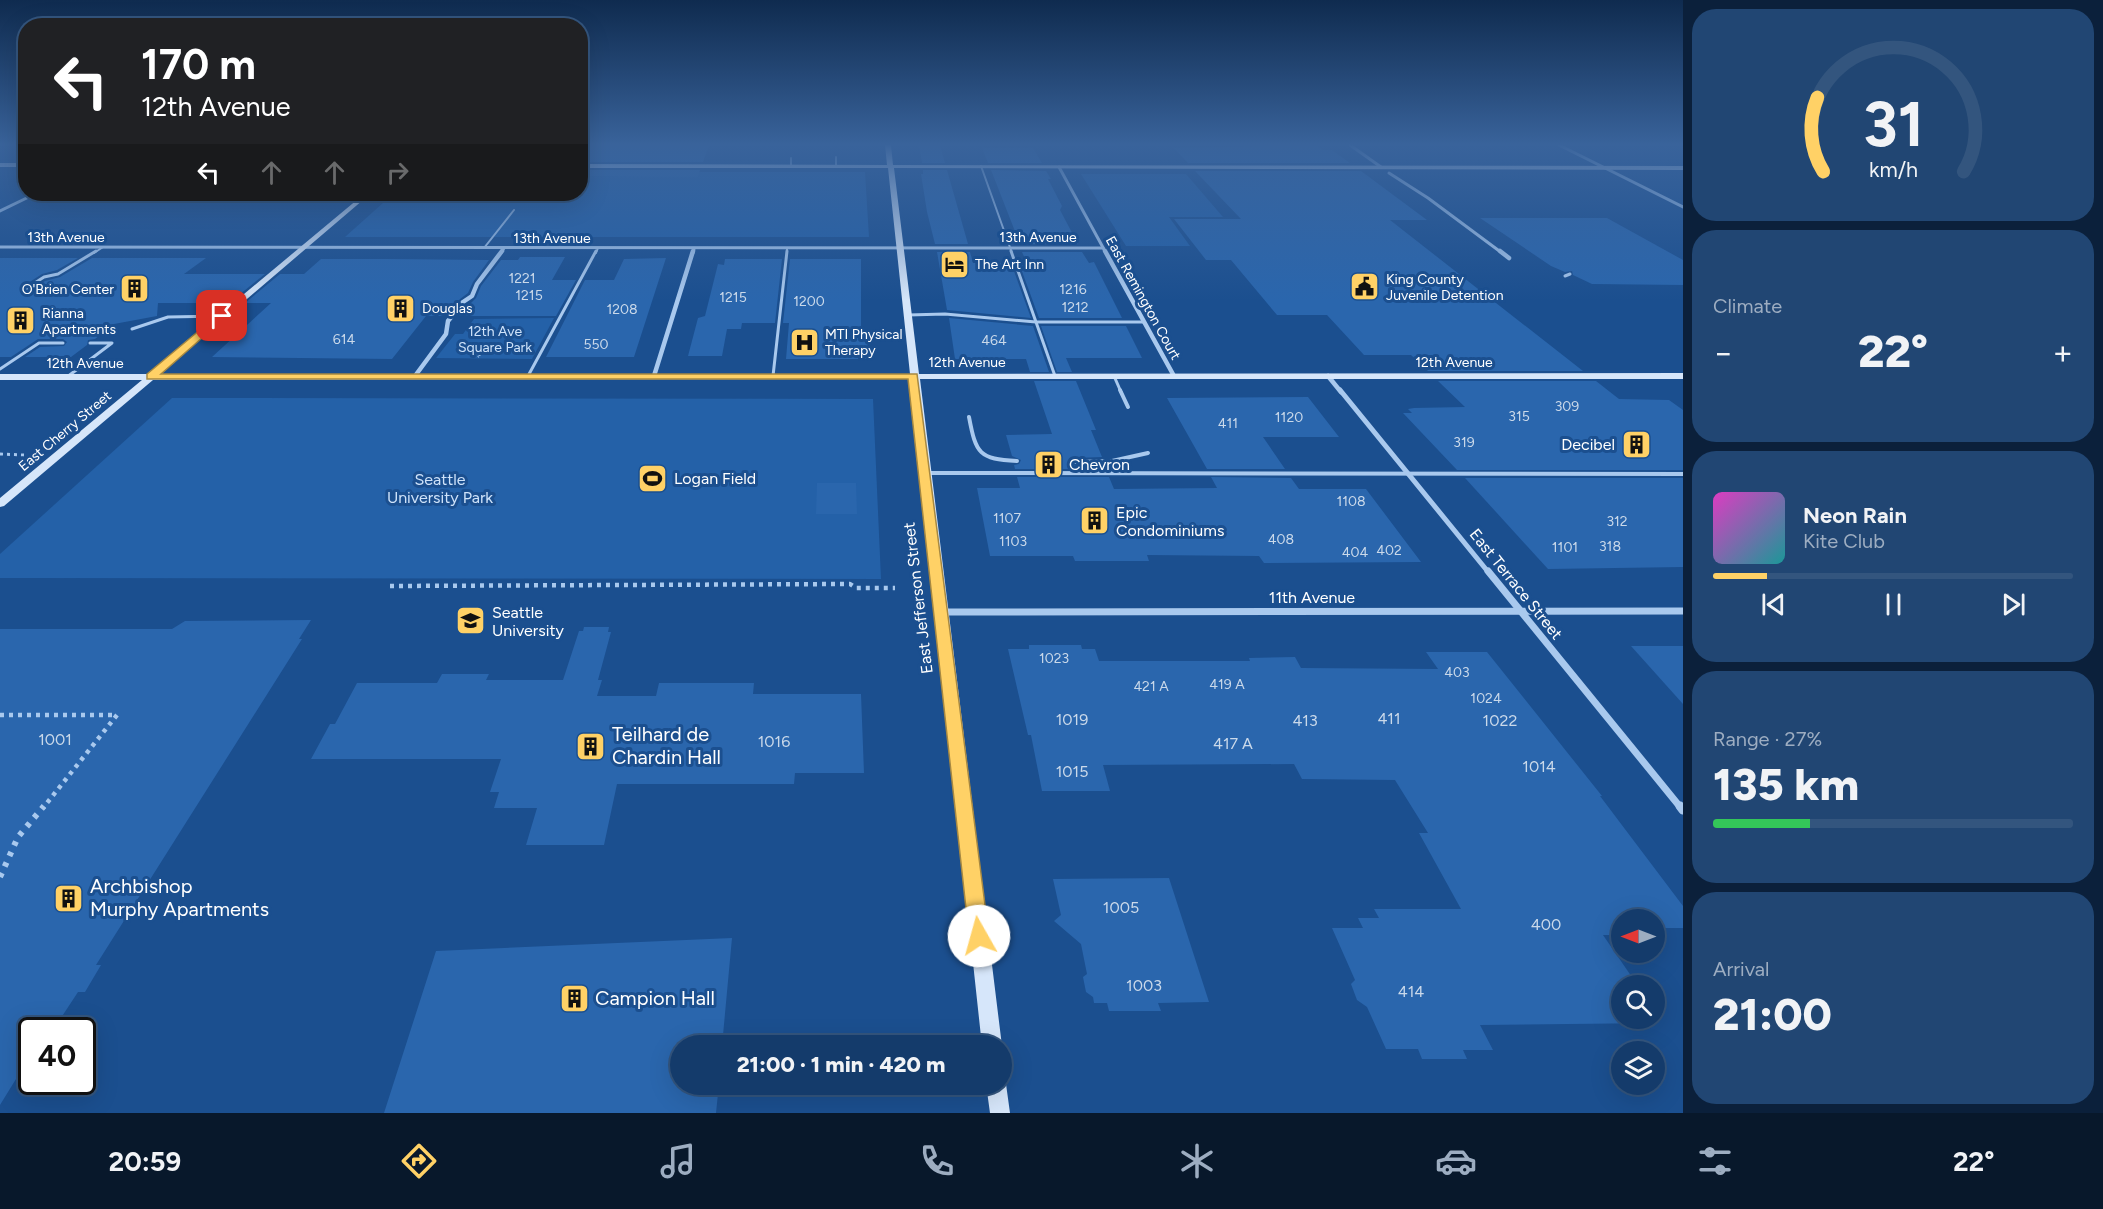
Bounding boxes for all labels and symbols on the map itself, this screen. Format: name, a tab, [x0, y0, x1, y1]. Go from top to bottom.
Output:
street label: 13th Avenue	[27, 229, 105, 246]
street label: 13th Avenue	[999, 229, 1077, 246]
street label: 13th Avenue	[513, 230, 591, 247]
street label: East Remington Court	[1102, 233, 1184, 363]
hotel icon: The Art Inn	[938, 248, 970, 280]
place label: The Art Inn	[975, 256, 1044, 273]
house number: 1221	[508, 270, 536, 287]
public building icon: King County Juvenile Detention	[1349, 271, 1381, 303]
place label: King County Juvenile Detention	[1386, 271, 1504, 304]
building icon: O'Brien Center	[119, 273, 151, 305]
place label: O'Brien Center	[22, 281, 114, 298]
house number: 1216	[1059, 281, 1087, 298]
house number: 1215	[515, 287, 543, 304]
house number: 1215	[719, 289, 747, 306]
pin	[196, 290, 247, 341]
building icon: Douglas	[385, 292, 417, 324]
house number: 1200	[793, 293, 825, 310]
house number: 1212	[1061, 299, 1089, 316]
place label: Douglas	[422, 300, 473, 317]
house number: 1208	[606, 301, 638, 318]
building icon: Rianna Apartments	[5, 305, 37, 337]
place label: Rianna Apartments	[42, 305, 116, 338]
park label: 12th Ave Square Park	[458, 323, 532, 356]
hospital icon: MTI Physical Therapy	[788, 326, 820, 358]
place label: MTI Physical Therapy	[825, 326, 903, 359]
house number: 614	[333, 331, 356, 348]
house number: 464	[981, 332, 1007, 349]
house number: 550	[583, 336, 609, 353]
street label: 12th Avenue	[928, 354, 1006, 371]
street label: 12th Avenue	[1415, 354, 1493, 371]
street label: 12th Avenue	[46, 355, 124, 372]
street label: East Cherry Street	[15, 387, 115, 475]
house number: 309	[1555, 398, 1579, 415]
house number: 315	[1508, 408, 1530, 425]
house number: 1120	[1275, 409, 1303, 426]
house number: 411	[1218, 415, 1238, 432]
building icon: Decibel	[1620, 428, 1652, 460]
house number: 319	[1453, 434, 1475, 451]
place label: Decibel	[1561, 435, 1615, 454]
building icon: Chevron	[1032, 448, 1064, 480]
place label: Chevron	[1069, 455, 1130, 474]
sports icon: Logan Field	[637, 462, 669, 494]
place label: Logan Field	[674, 469, 756, 488]
park label: Seattle University Park	[387, 470, 493, 507]
house number: 1108	[1336, 493, 1366, 510]
place label: Epic Condominiums	[1116, 503, 1224, 540]
building icon: Epic Condominiums	[1079, 505, 1111, 537]
house number: 1107	[993, 510, 1022, 527]
house number: 312	[1606, 513, 1628, 530]
street label: East Jefferson Street	[899, 521, 937, 675]
street label: East Terrace Street	[1466, 525, 1566, 643]
house number: 408	[1268, 531, 1294, 548]
house number: 1103	[999, 533, 1027, 550]
house number: 318	[1599, 538, 1621, 555]
house number: 1101	[1552, 539, 1578, 556]
house number: 402	[1376, 542, 1402, 559]
house number: 404	[1342, 544, 1368, 561]
street label: 11th Avenue	[1269, 588, 1355, 607]
place label: Seattle University	[492, 603, 564, 640]
school or university icon: Seattle University	[455, 605, 487, 637]
house number: 1023	[1039, 650, 1069, 667]
house number: 403	[1444, 664, 1470, 681]
house number: 419 A	[1209, 676, 1245, 693]
house number: 421 A	[1133, 678, 1169, 695]
house number: 1024	[1470, 690, 1502, 707]
house number: 411	[1377, 709, 1401, 728]
house number: 1019	[1056, 710, 1088, 729]
house number: 413	[1292, 711, 1318, 730]
house number: 1022	[1483, 711, 1517, 730]
place label: Teilhard de Chardin Hall	[612, 722, 721, 769]
house number: 1001	[38, 730, 72, 749]
building icon: Teilhard de Chardin Hall	[575, 730, 607, 762]
house number: 1016	[758, 732, 790, 751]
house number: 417 A	[1213, 734, 1253, 753]
house number: 1014	[1522, 757, 1556, 776]
house number: 1015	[1056, 762, 1088, 781]
place label: Archbishop Murphy Apartments	[90, 874, 269, 921]
building icon: Archbishop Murphy Apartments	[53, 882, 85, 914]
house number: 1005	[1103, 898, 1139, 917]
position arrow	[947, 904, 1011, 968]
north arrow	[1611, 909, 1665, 963]
house number: 400	[1531, 915, 1561, 934]
house number: 1003	[1126, 976, 1162, 995]
building icon: Campion Hall	[558, 982, 590, 1014]
house number: 414	[1398, 982, 1424, 1001]
place label: Campion Hall	[595, 986, 715, 1010]
speed limit sign: 40	[18, 1017, 96, 1095]

